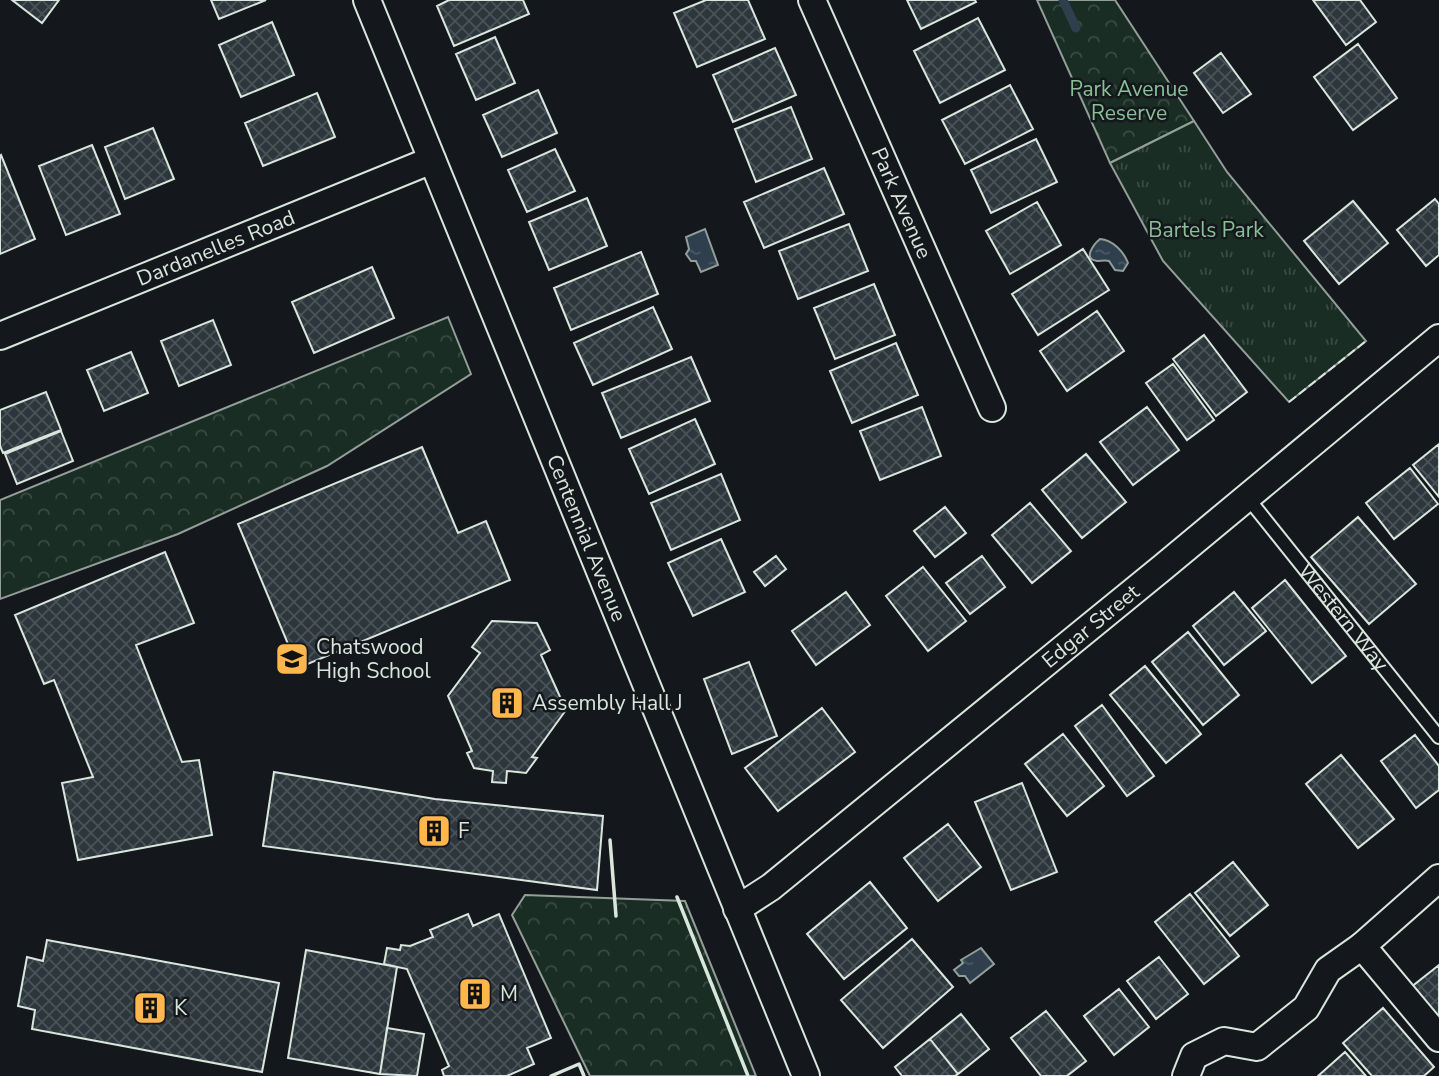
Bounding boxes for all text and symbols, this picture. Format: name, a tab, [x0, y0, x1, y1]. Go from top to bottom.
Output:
park label: Park Avenue Reserve	[1070, 75, 1188, 127]
street label: Park Avenue	[865, 143, 938, 263]
street label: Dardanelles Road	[132, 203, 299, 293]
park label: Bartels Park	[1148, 216, 1264, 244]
street label: Centennial Avenue	[540, 450, 633, 626]
street label: Western Way	[1292, 558, 1395, 677]
street label: Edgar Street	[1036, 578, 1146, 674]
place label: Chatswood High School	[316, 633, 431, 685]
school or university icon: Chatswood High School	[273, 640, 311, 678]
building icon: Assembly Hall J	[488, 684, 526, 722]
place label: Assembly Hall J	[532, 689, 683, 717]
building icon: F	[415, 812, 453, 850]
place label: F	[458, 817, 470, 845]
building icon: M	[456, 975, 494, 1013]
place label: M	[500, 980, 518, 1008]
building icon: K	[131, 989, 169, 1027]
place label: K	[174, 994, 188, 1022]

